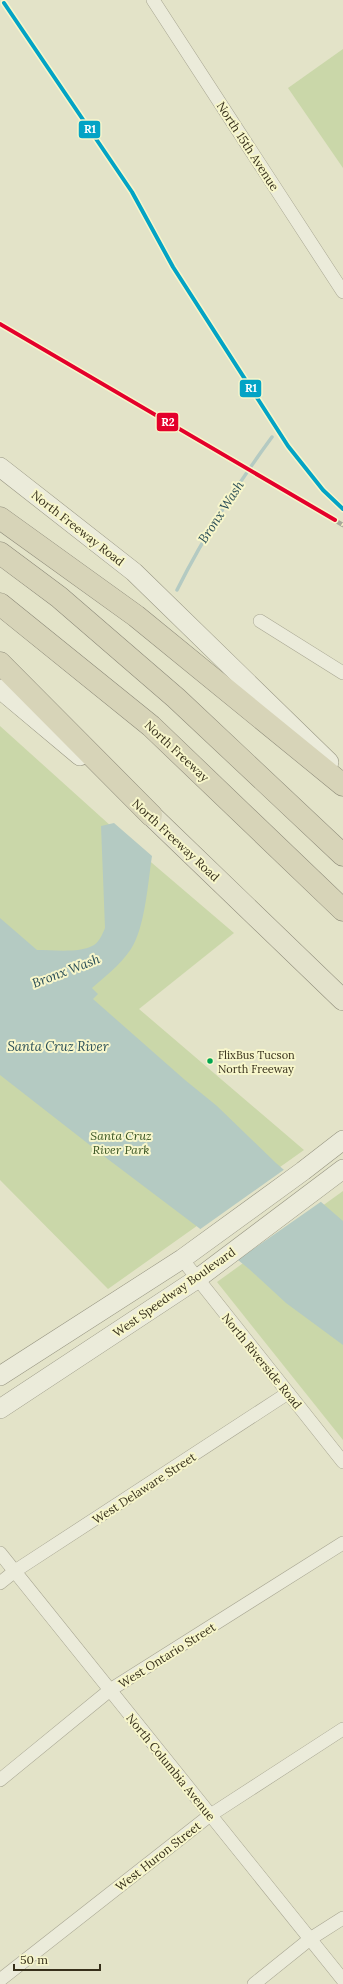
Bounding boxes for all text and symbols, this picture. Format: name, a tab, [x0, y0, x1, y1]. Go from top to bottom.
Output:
street label: North 15th Avenue	[214, 99, 283, 194]
line badge: R1	[78, 120, 101, 139]
text: R1	[84, 122, 97, 136]
line badge: R1	[239, 379, 262, 398]
text: R1	[245, 381, 258, 395]
line badge: R2	[156, 412, 179, 432]
text: R2	[161, 415, 175, 429]
water label: Bronx Wash	[194, 477, 248, 547]
street label: North Freeway Road	[29, 487, 127, 569]
street label: North Freeway	[142, 717, 213, 785]
street label: North Freeway Road	[129, 796, 223, 884]
water label: Bronx Wash	[30, 950, 103, 992]
water label: Santa Cruz River	[7, 1038, 109, 1055]
place label: FlixBus Tucson North Freeway	[218, 1048, 295, 1076]
marker: FlixBus Tucson North Freeway	[205, 1056, 215, 1066]
park label: Santa Cruz River Park	[90, 1128, 152, 1157]
street label: West Speedway Boulevard	[110, 1244, 238, 1340]
street label: North Riverside Road	[219, 1310, 305, 1412]
street label: West Delaware Street	[89, 1449, 199, 1527]
street label: West Ontario Street	[116, 1619, 219, 1691]
street label: North Columbia Avenue	[123, 1710, 219, 1824]
street label: West Huron Street	[112, 1818, 204, 1894]
scale bar	[14, 1946, 100, 1972]
text: 50 m	[20, 1952, 48, 1967]

